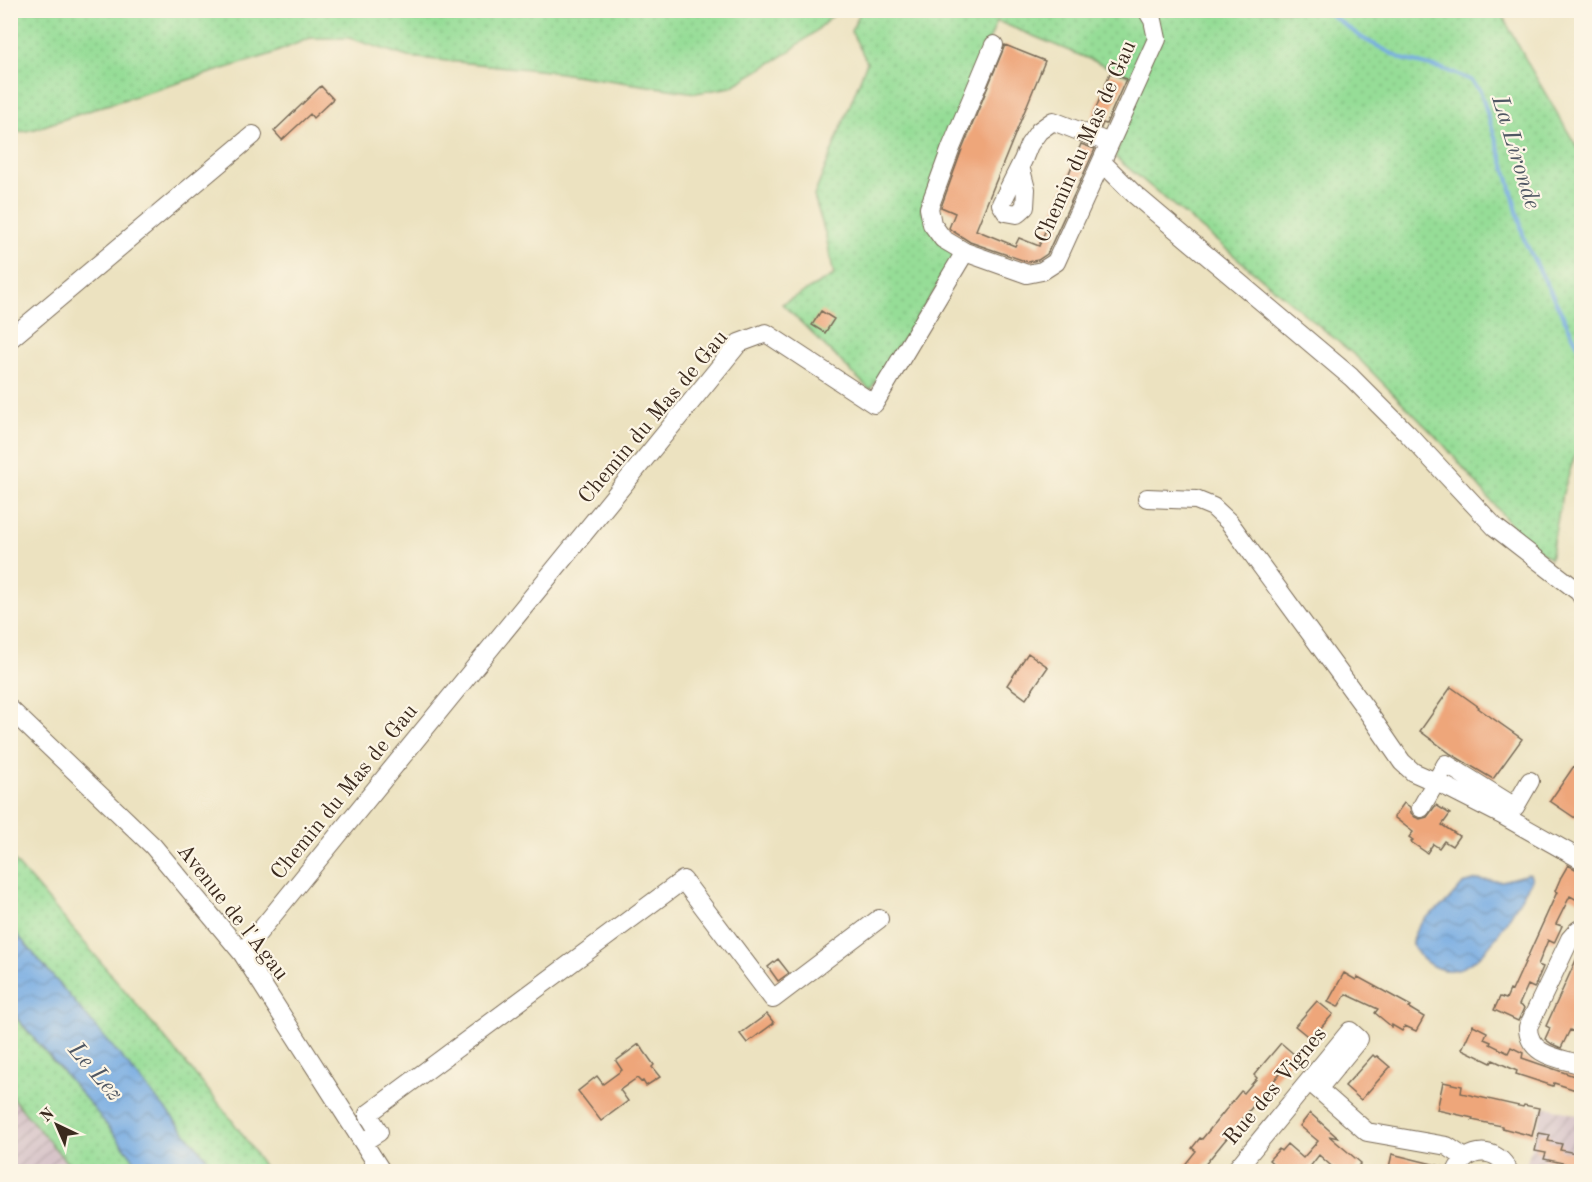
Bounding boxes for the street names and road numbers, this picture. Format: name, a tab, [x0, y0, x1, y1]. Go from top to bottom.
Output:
street label: Chemin du Mas de Gau	[1031, 37, 1140, 246]
street label: Chemin du Mas de Gau	[575, 326, 732, 508]
street label: Chemin du Mas de Gau	[267, 700, 422, 884]
street label: Avenue de l'Agau	[173, 840, 292, 985]
street label: Rue des Vignes	[1220, 1023, 1331, 1149]

